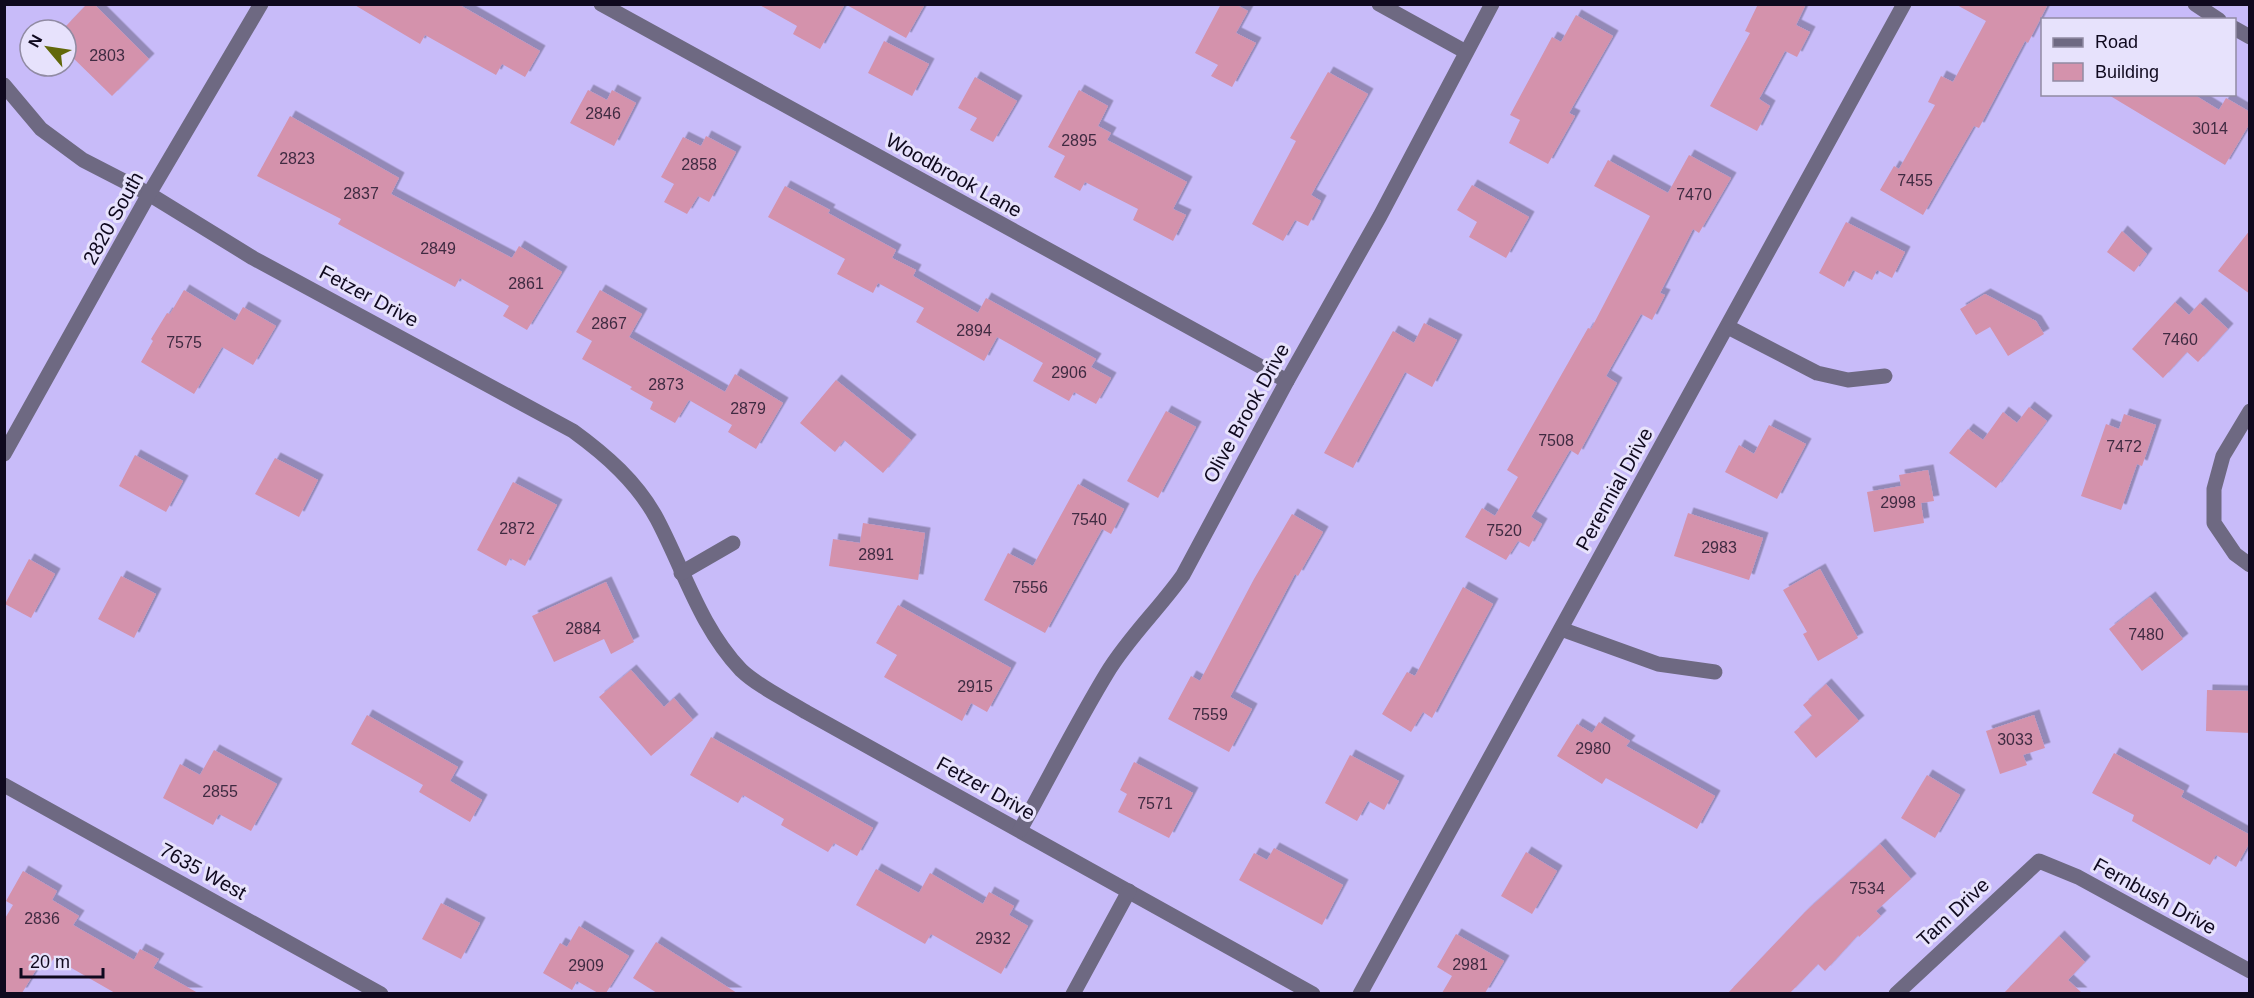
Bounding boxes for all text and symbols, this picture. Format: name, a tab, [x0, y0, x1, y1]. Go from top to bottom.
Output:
north arrow	[18, 18, 78, 78]
legend	[2041, 18, 2236, 96]
text: N	[25, 32, 46, 50]
text: Road	[2095, 32, 2138, 52]
house number: 2803	[89, 47, 125, 64]
text: Building	[2095, 62, 2159, 82]
house number: 2846	[585, 105, 621, 122]
house number: 3014	[2192, 120, 2228, 137]
street label: Woodbrook Lane	[882, 129, 1026, 221]
house number: 2895	[1061, 132, 1097, 149]
house number: 2823	[279, 150, 315, 167]
house number: 2858	[681, 156, 717, 173]
street label: 2820 South	[79, 168, 147, 268]
house number: 7455	[1897, 172, 1933, 189]
house number: 2837	[343, 185, 379, 202]
house number: 7470	[1676, 186, 1712, 203]
house number: 2849	[420, 240, 456, 257]
street label: Fetzer Drive	[316, 261, 422, 331]
house number: 2861	[508, 275, 544, 292]
house number: 2867	[591, 315, 627, 332]
house number: 2894	[956, 322, 992, 339]
house number: 7460	[2162, 331, 2198, 348]
house number: 7575	[166, 334, 202, 351]
street label: Olive Brook Drive	[1199, 340, 1293, 486]
house number: 2906	[1051, 364, 1087, 381]
house number: 2873	[648, 376, 684, 393]
house number: 2879	[730, 400, 766, 417]
street label: Perennial Drive	[1571, 424, 1657, 554]
house number: 7508	[1538, 432, 1574, 449]
house number: 7472	[2106, 438, 2142, 455]
house number: 2998	[1880, 494, 1916, 511]
house number: 7540	[1071, 511, 1107, 528]
house number: 2872	[499, 520, 535, 537]
house number: 7520	[1486, 522, 1522, 539]
house number: 2983	[1701, 539, 1737, 556]
house number: 2891	[858, 546, 894, 563]
house number: 7556	[1012, 579, 1048, 596]
house number: 2884	[565, 620, 601, 637]
house number: 7480	[2128, 626, 2164, 643]
house number: 2915	[957, 678, 993, 695]
house number: 7559	[1192, 706, 1228, 723]
house number: 3033	[1997, 731, 2033, 748]
house number: 2980	[1575, 740, 1611, 757]
street label: Fetzer Drive	[933, 752, 1039, 824]
house number: 2855	[202, 783, 238, 800]
house number: 7571	[1137, 795, 1173, 812]
street label: 7635 West	[156, 838, 250, 904]
street label: Fernbush Drive	[2090, 853, 2220, 939]
street label: Tam Drive	[1913, 873, 1993, 951]
house number: 7534	[1849, 880, 1885, 897]
house number: 2836	[24, 910, 60, 927]
house number: 2932	[975, 930, 1011, 947]
scale bar	[21, 941, 104, 979]
text: 20 m	[30, 952, 70, 972]
house number: 2981	[1452, 956, 1488, 973]
house number: 2909	[568, 957, 604, 974]

